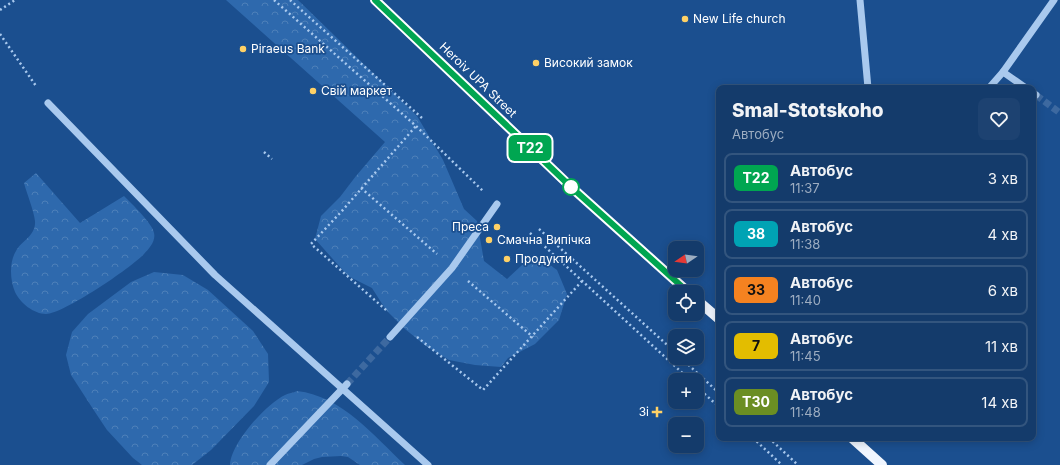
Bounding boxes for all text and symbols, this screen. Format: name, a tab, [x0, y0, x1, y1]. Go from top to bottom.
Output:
place label: New Life church	[693, 11, 785, 26]
marker: New Life church	[680, 14, 690, 24]
street label: Heroiv UPA Street	[437, 39, 520, 120]
place label: Piraeus Bank	[251, 41, 325, 56]
marker: Piraeus Bank	[238, 44, 248, 54]
place label: Високий замок	[544, 55, 633, 70]
marker: Високий замок	[531, 58, 541, 68]
place label: Свій маркет	[321, 83, 392, 98]
marker: Свій маркет	[308, 86, 318, 96]
button: heart	[978, 98, 1020, 140]
text: Smal-Stotskoho	[732, 99, 884, 122]
text: Автобус	[732, 126, 784, 142]
line badge: Т22	[507, 135, 553, 161]
text: Т22	[517, 139, 543, 156]
text: Автобус	[790, 161, 853, 180]
text: Т22	[743, 169, 769, 186]
text: 3 хв	[988, 169, 1018, 188]
unlabelled marker	[562, 178, 580, 196]
text: 11:37	[790, 180, 820, 196]
text: Автобус	[790, 217, 853, 236]
place label: Преса	[452, 219, 489, 234]
marker: Преса	[492, 222, 502, 232]
text: 38	[747, 225, 765, 242]
text: 4 хв	[987, 225, 1018, 244]
place label: Смачна Випічка	[497, 232, 591, 247]
marker: Смачна Випічка	[484, 235, 494, 245]
text: 11:38	[790, 236, 820, 252]
north arrow	[668, 241, 704, 277]
map controls	[668, 241, 704, 453]
place label: Продукти	[515, 251, 572, 266]
marker: Продукти	[502, 254, 512, 264]
text: Автобус	[790, 273, 853, 292]
text: 33	[747, 281, 765, 298]
text: 6 хв	[988, 281, 1018, 300]
button: locate	[668, 285, 704, 321]
text: 11:40	[790, 292, 821, 308]
button: layers	[668, 329, 704, 365]
text: Автобус	[790, 329, 853, 348]
text: 7	[752, 337, 760, 354]
text: 11 хв	[985, 337, 1018, 356]
text: 11:45	[790, 348, 821, 364]
button: +	[668, 373, 704, 409]
text: Автобус	[790, 385, 853, 404]
text: Т30	[742, 393, 770, 410]
text: 14 хв	[981, 393, 1018, 412]
place label: 3і	[639, 404, 649, 419]
text: 11:48	[790, 404, 821, 420]
marker: 3і	[652, 407, 662, 417]
button: −	[668, 417, 704, 453]

